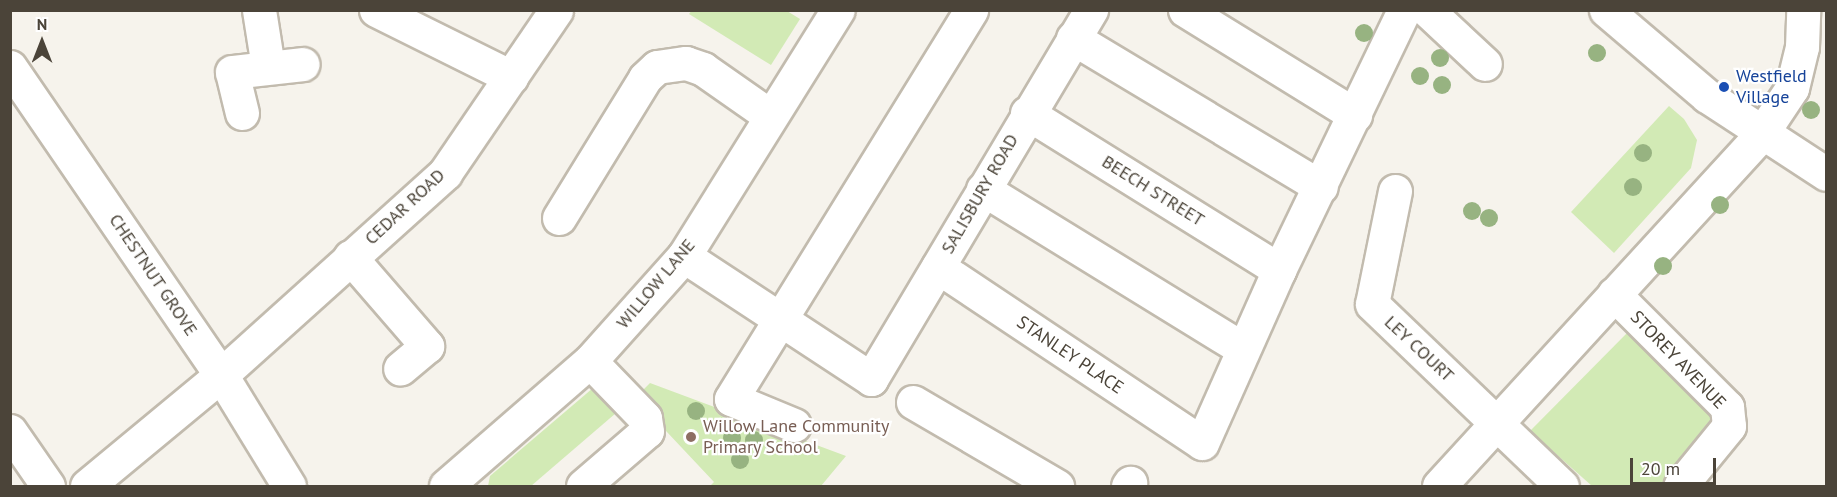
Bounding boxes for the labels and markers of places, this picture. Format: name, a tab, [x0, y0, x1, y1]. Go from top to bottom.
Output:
place label: Westfield Village	[1736, 66, 1807, 109]
marker: Westfield Village	[1717, 80, 1731, 94]
place label: Willow Lane Community Primary School	[703, 416, 890, 458]
marker: Willow Lane Community Primary School	[684, 430, 698, 444]

